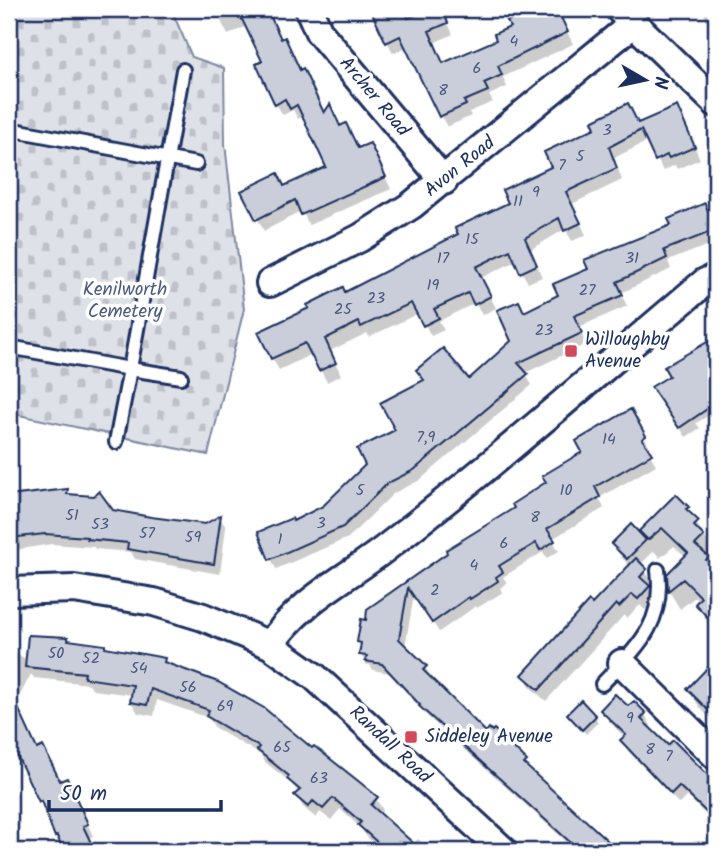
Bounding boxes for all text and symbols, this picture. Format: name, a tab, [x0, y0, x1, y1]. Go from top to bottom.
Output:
house number: 4	[510, 29, 519, 54]
north arrow	[610, 46, 680, 116]
street label: Archer Road	[331, 50, 417, 144]
house number: 6	[473, 56, 481, 81]
text: N	[644, 74, 676, 91]
house number: 8	[438, 78, 448, 103]
house number: 3	[602, 118, 612, 143]
street label: Avon Road	[418, 129, 502, 205]
house number: 5	[576, 144, 586, 169]
house number: 7	[558, 153, 566, 178]
house number: 9	[532, 180, 540, 205]
house number: 11	[513, 189, 523, 214]
house number: 15	[465, 227, 480, 252]
house number: 17	[437, 246, 450, 271]
house number: 31	[625, 246, 639, 271]
house number: 19	[427, 273, 440, 298]
park label: Kenilworth Cemetery	[83, 275, 167, 327]
house number: 27	[579, 278, 596, 303]
house number: 23	[367, 286, 385, 311]
house number: 25	[334, 297, 353, 322]
house number: 23	[535, 318, 553, 343]
place label: Willoughby Avenue	[585, 325, 671, 377]
marker: Willoughby Avenue	[563, 343, 579, 359]
house number: 7,9	[417, 425, 436, 450]
house number: 14	[602, 427, 616, 452]
house number: 5	[356, 478, 366, 503]
house number: 10	[559, 478, 573, 503]
house number: 51	[65, 503, 79, 528]
house number: 8	[530, 505, 540, 530]
house number: 3	[316, 511, 326, 536]
house number: 53	[91, 512, 109, 537]
house number: 57	[139, 521, 156, 546]
house number: 59	[185, 525, 201, 550]
house number: 1	[277, 527, 283, 552]
house number: 6	[500, 531, 508, 556]
house number: 4	[470, 553, 479, 578]
house number: 2	[430, 578, 440, 603]
house number: 50	[48, 641, 64, 666]
house number: 52	[82, 646, 100, 671]
house number: 54	[130, 656, 148, 681]
house number: 56	[179, 675, 197, 700]
house number: 69	[217, 694, 234, 719]
street label: Randall Road	[342, 699, 438, 792]
house number: 9	[626, 706, 634, 731]
place label: Siddeley Avenue	[425, 722, 553, 752]
marker: Siddeley Avenue	[403, 729, 419, 745]
house number: 65	[273, 735, 292, 760]
house number: 8	[645, 737, 655, 762]
house number: 7	[665, 744, 673, 769]
house number: 63	[310, 766, 328, 791]
scale bar	[49, 769, 220, 813]
text: 50 m	[60, 778, 107, 811]

